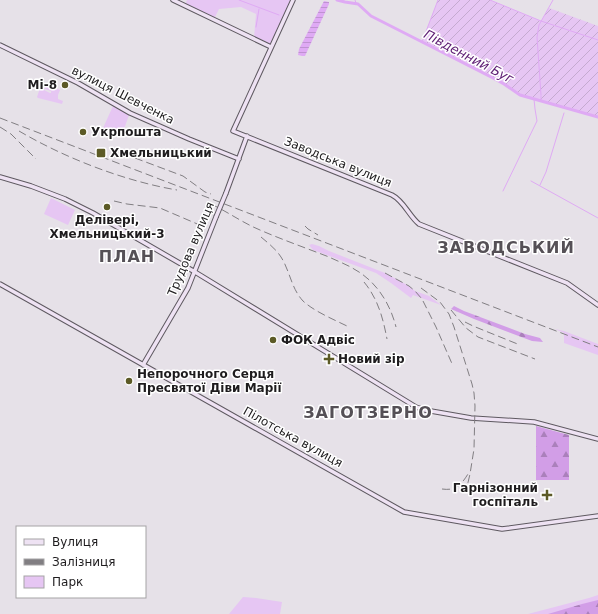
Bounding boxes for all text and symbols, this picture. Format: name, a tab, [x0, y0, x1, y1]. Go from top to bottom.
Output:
water label: Південний Буг	[421, 26, 516, 86]
street label: вулиця Шевченка	[69, 63, 177, 127]
place label: Mi-8	[28, 78, 57, 92]
marker: Mi-8	[60, 80, 70, 90]
place label: Укрпошта	[91, 125, 161, 139]
marker: Укрпошта	[78, 127, 88, 137]
street label: Заводська вулиця	[282, 134, 394, 190]
place label: Хмельницький	[110, 146, 212, 160]
marker: Хмельницький	[95, 147, 107, 159]
street label: Трудова вулиця	[164, 200, 217, 299]
marker: Делівері, Хмельницький-3	[102, 202, 112, 212]
place label: Делівері, Хмельницький-3	[49, 213, 165, 241]
district label: ЗАВОДСЬКИЙ	[437, 238, 575, 257]
district label: ПЛАН	[99, 247, 155, 266]
place label: ФОК Адвіс	[281, 333, 355, 347]
marker: ФОК Адвіс	[268, 335, 278, 345]
place label: Новий зір	[338, 352, 405, 366]
marker: Новий зір	[323, 353, 335, 365]
place label: Непорочного Серця Пресвятої Діви Марії	[137, 367, 282, 395]
marker: Непорочного Серця Пресвятої Діви Марії	[124, 376, 134, 386]
district label: ЗАГОТЗЕРНО	[303, 403, 433, 422]
street label: Пілотська вулиця	[241, 404, 345, 470]
place label: Гарнізонний госпіталь	[453, 481, 538, 509]
marker: Гарнізонний госпіталь	[541, 489, 553, 501]
legend	[16, 526, 146, 598]
text: Вулиця	[52, 535, 98, 549]
text: Залізниця	[52, 555, 115, 569]
text: Парк	[52, 575, 83, 589]

